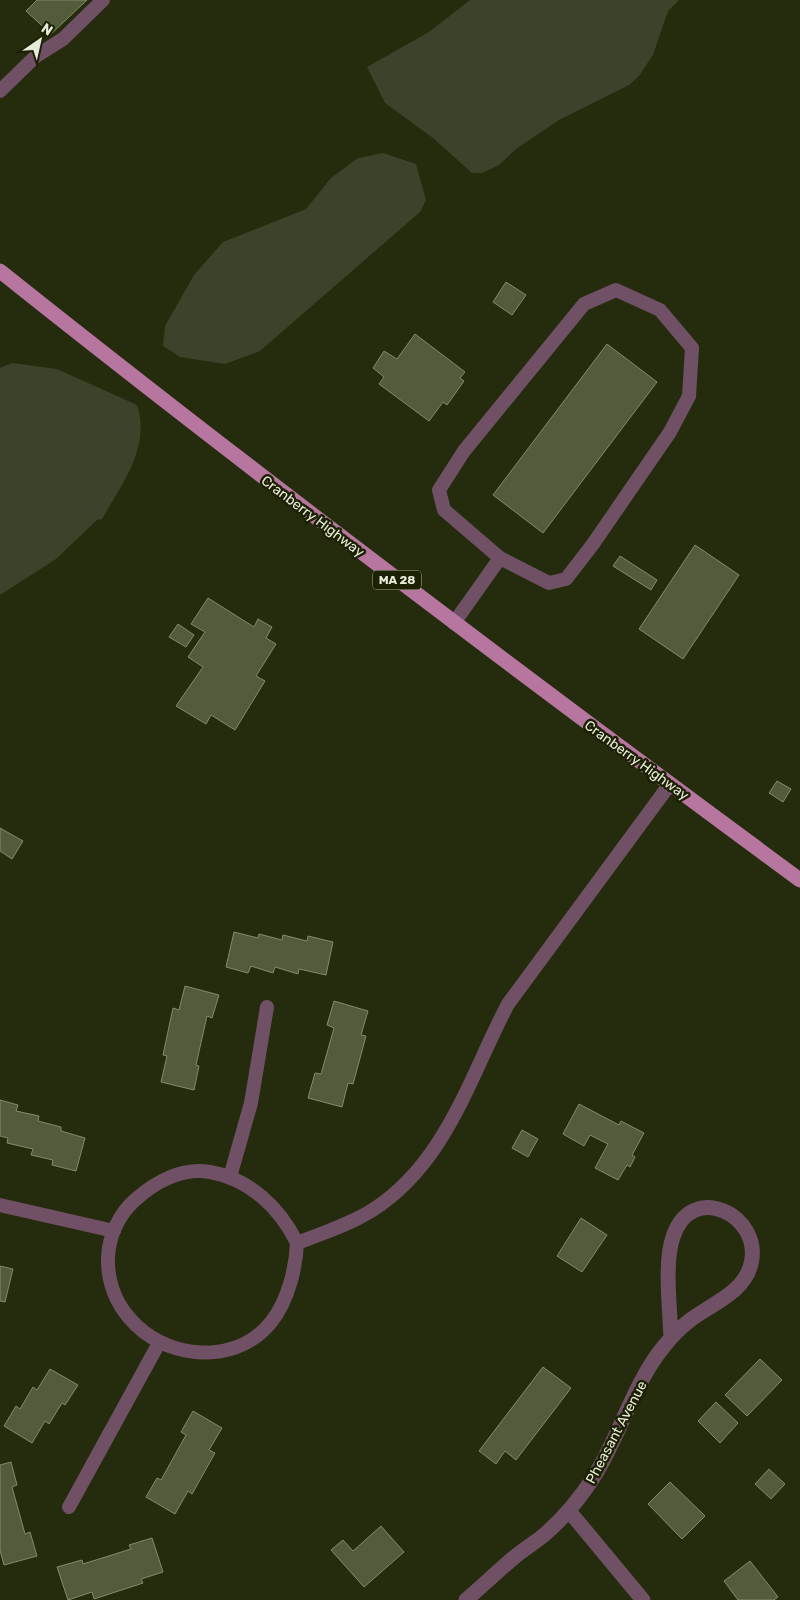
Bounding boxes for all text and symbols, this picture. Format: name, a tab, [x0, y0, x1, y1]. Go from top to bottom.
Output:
north arrow	[15, 15, 65, 65]
text: N	[38, 20, 56, 40]
street label: Cranberry Highway	[258, 472, 368, 561]
road number: MA 28	[373, 570, 421, 590]
street label: Cranberry Highway	[581, 717, 692, 804]
street label: Pheasant Avenue	[582, 1378, 651, 1487]

